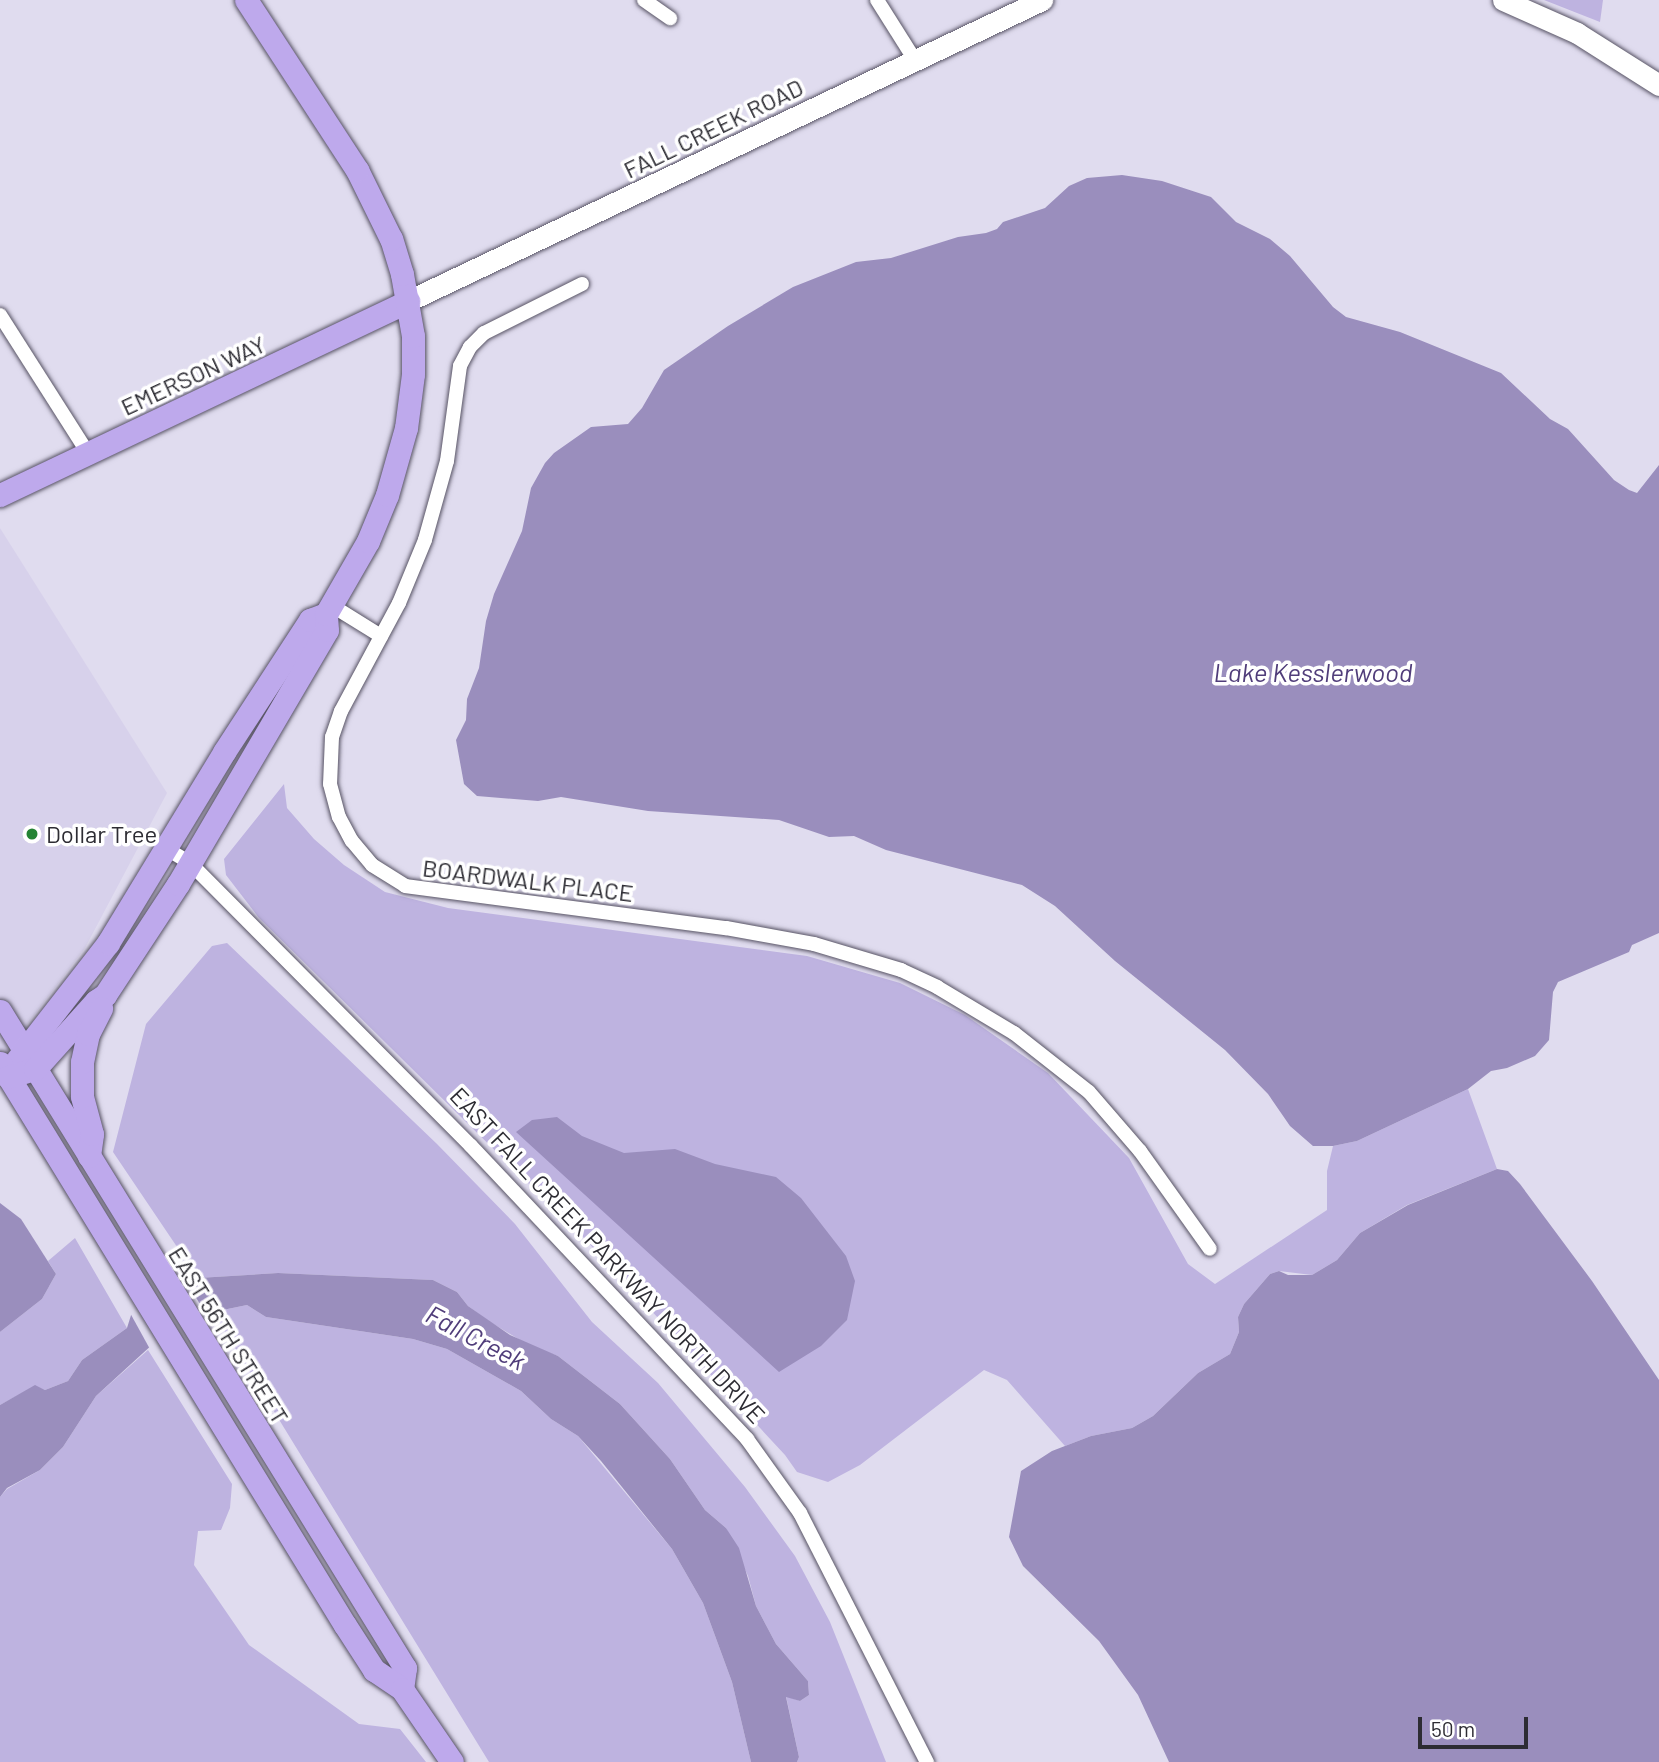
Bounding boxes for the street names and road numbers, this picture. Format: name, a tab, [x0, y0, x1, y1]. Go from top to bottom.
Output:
street label: FALL CREEK ROAD	[619, 72, 807, 184]
street label: EMERSON WAY	[116, 329, 270, 421]
street label: BOARDWALK PLACE	[421, 853, 635, 907]
street label: EAST FALL CREEK PARKWAY NORTH DRIVE	[444, 1081, 772, 1429]
street label: EAST 56TH STREET	[163, 1241, 295, 1429]

